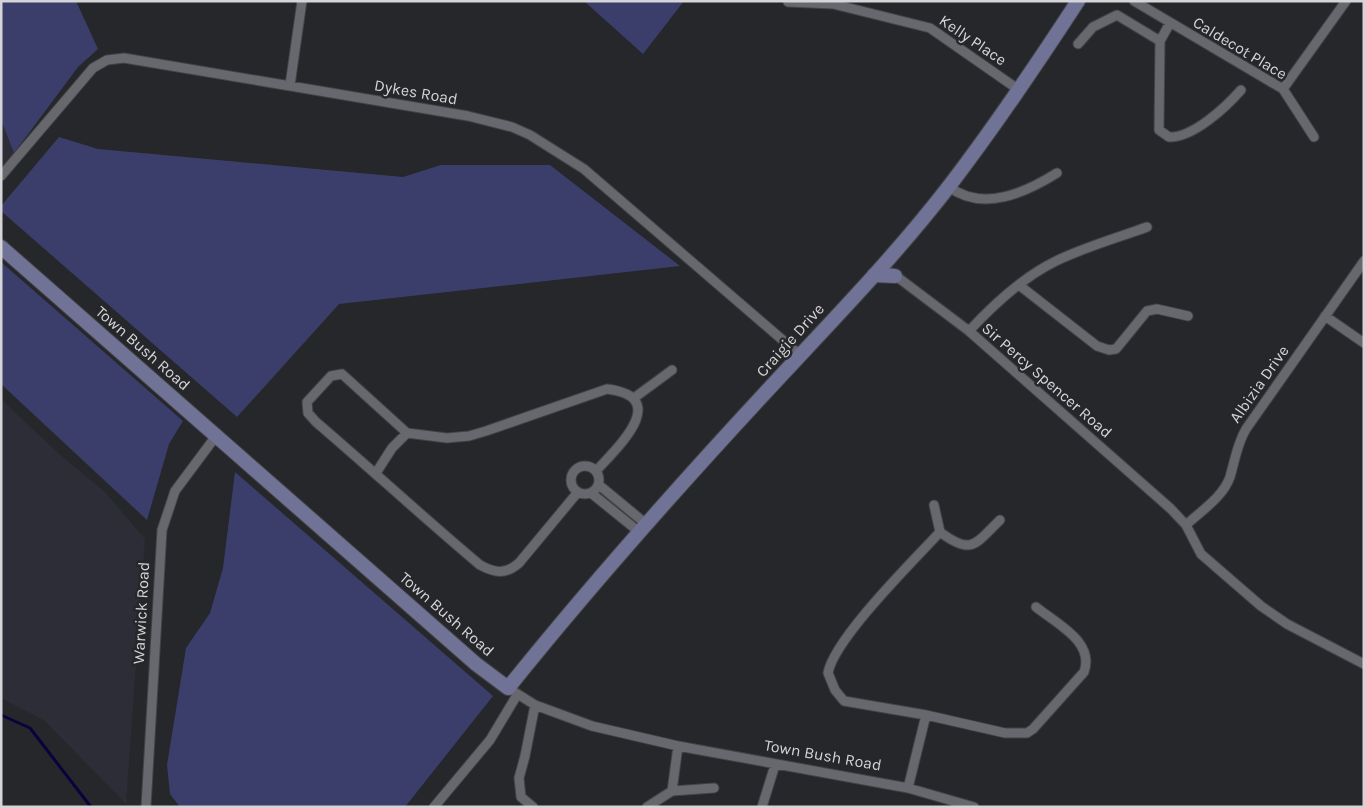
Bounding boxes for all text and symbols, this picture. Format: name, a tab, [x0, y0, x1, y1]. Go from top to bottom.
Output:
street label: Kelly Place	[936, 11, 1010, 69]
street label: Caldecot Place	[1190, 12, 1290, 84]
street label: Dykes Road	[373, 75, 459, 109]
street label: Craigie Drive	[752, 299, 828, 381]
street label: Town Bush Road	[92, 302, 194, 394]
street label: Sir Percy Spencer Road	[978, 318, 1116, 442]
street label: Albizia Drive	[1225, 342, 1293, 426]
street label: Warwick Road	[129, 561, 153, 665]
street label: Town Bush Road	[396, 568, 498, 660]
street label: Town Bush Road	[763, 735, 883, 775]

